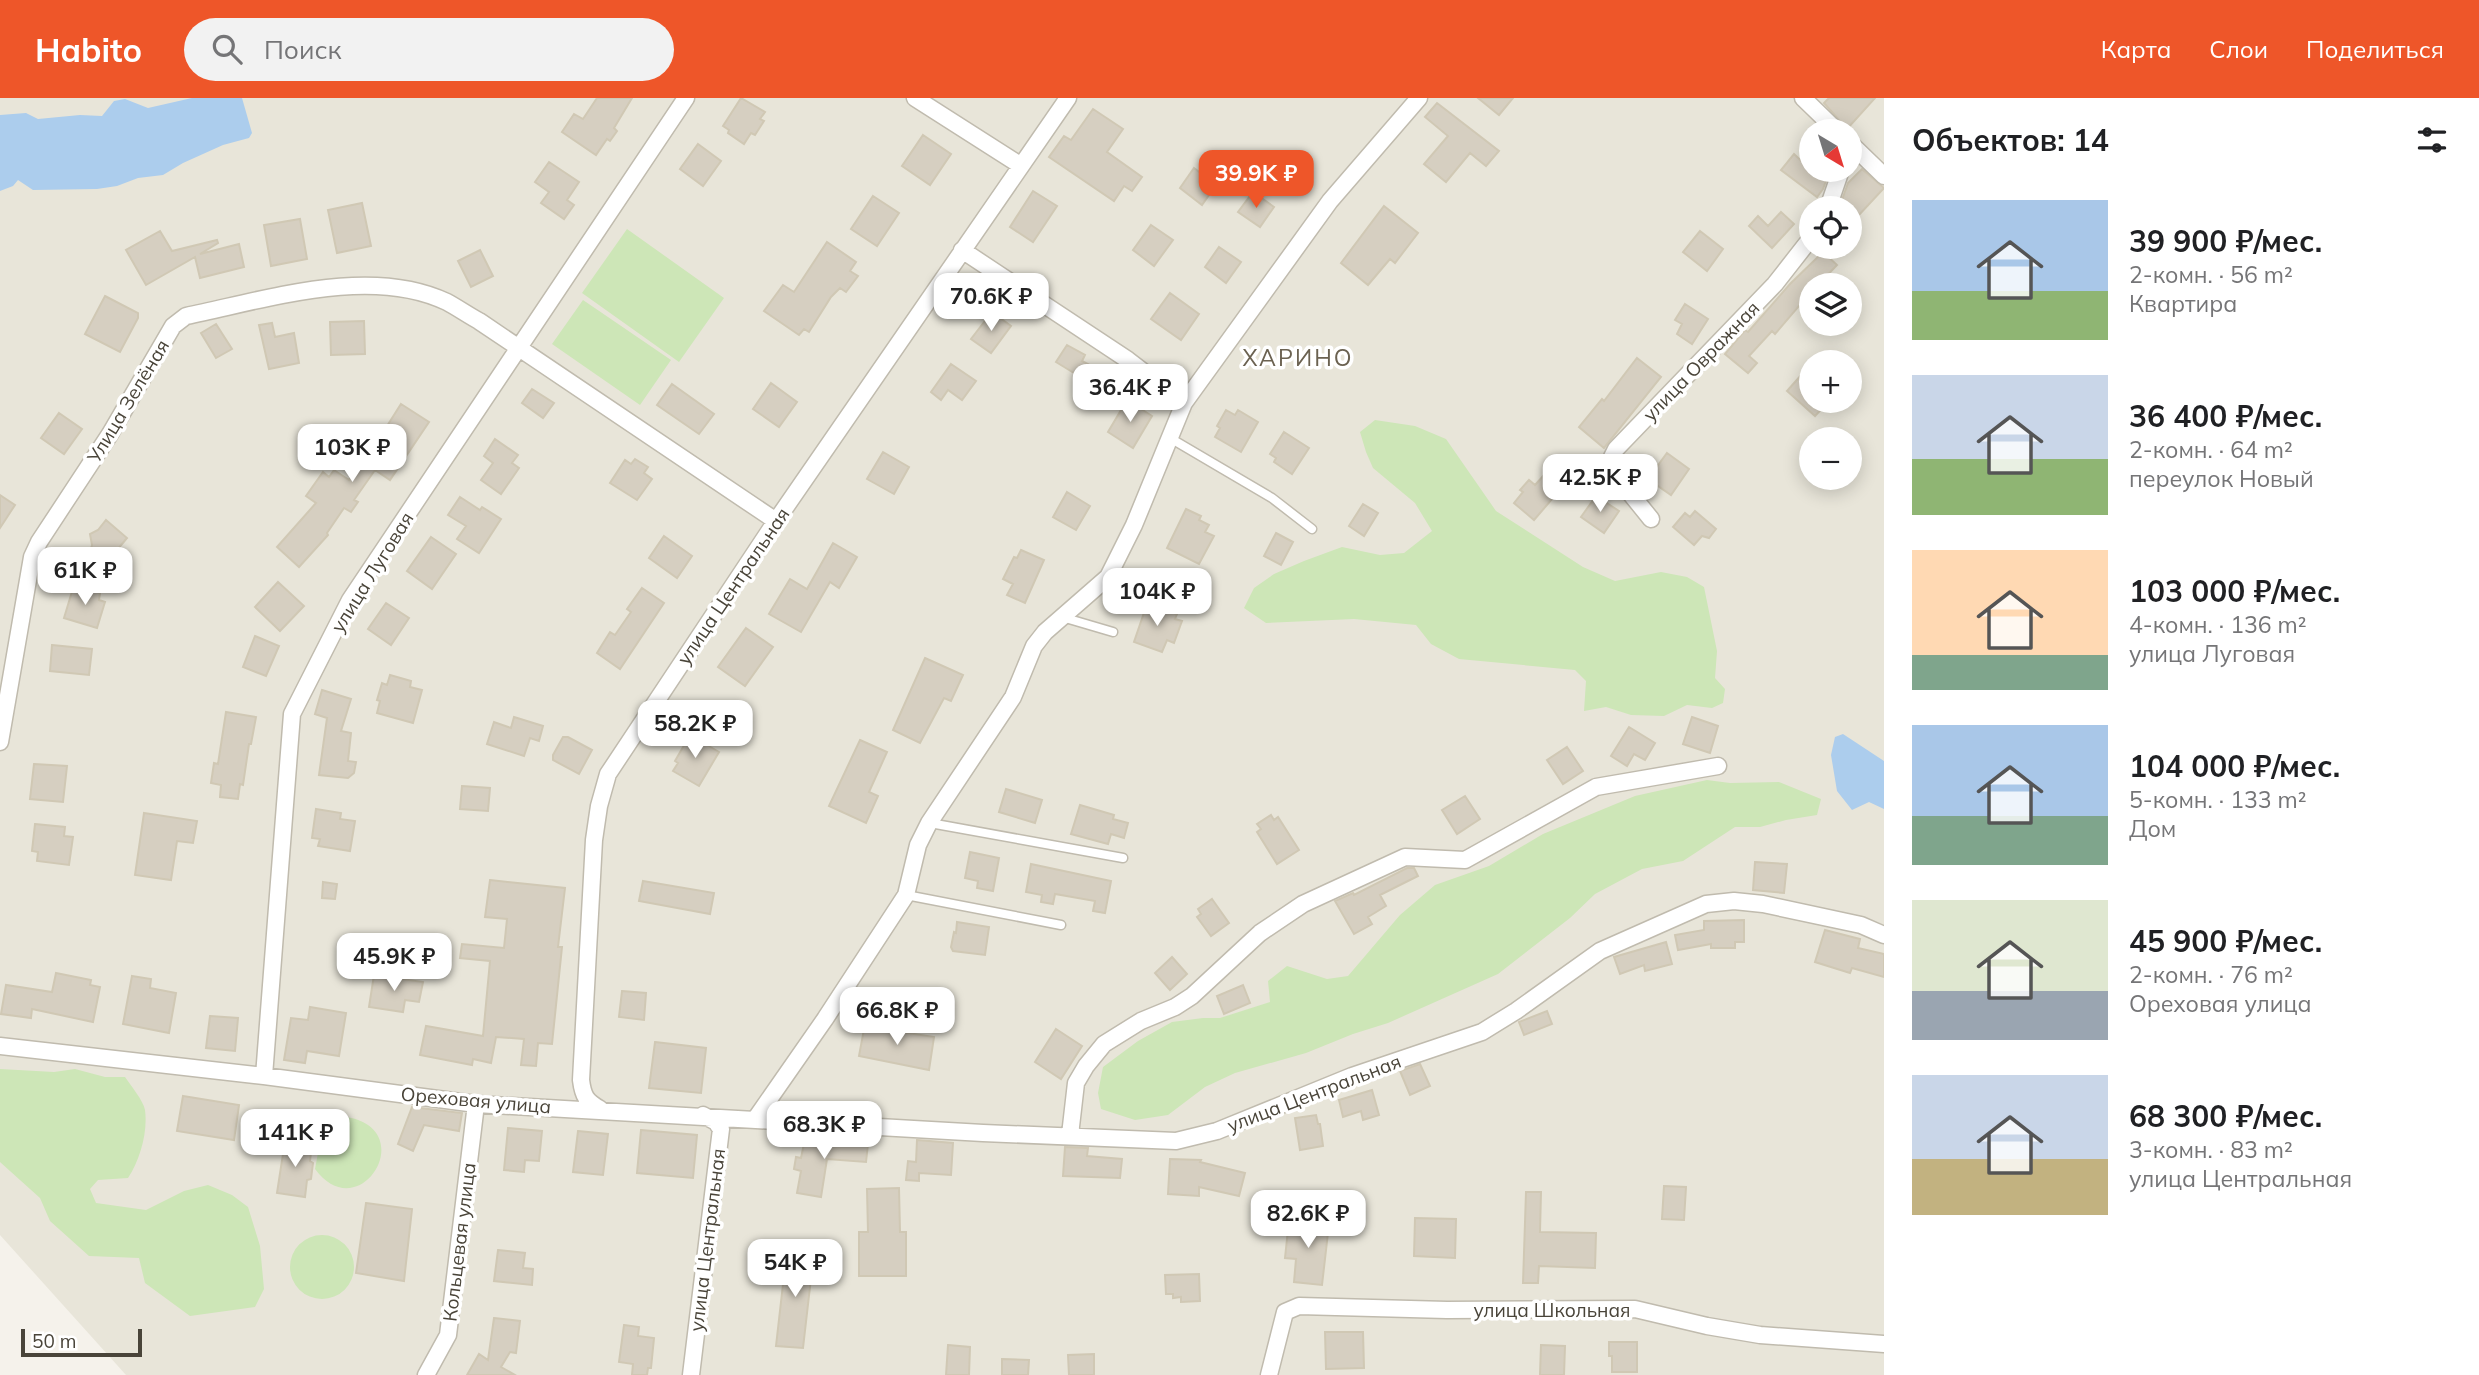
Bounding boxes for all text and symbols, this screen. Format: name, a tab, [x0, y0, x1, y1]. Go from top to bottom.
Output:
search box	[184, 18, 674, 81]
text: Habito	[35, 29, 142, 70]
icon: search	[208, 30, 246, 68]
text: Поиск	[264, 33, 342, 66]
text: Карта	[2101, 34, 2171, 64]
text: Слои	[2209, 34, 2268, 64]
text: Поделиться	[2306, 34, 2444, 64]
north arrow	[1799, 119, 1862, 182]
map controls	[1799, 119, 1862, 490]
text: Объектов: 14	[1912, 121, 2109, 159]
icon: filters	[2413, 121, 2451, 159]
pin: 39.9K ₽	[1191, 150, 1321, 210]
text: 39.9K ₽	[1215, 158, 1297, 187]
button: locate	[1799, 196, 1862, 259]
text: 39 900 ₽/мес.	[2129, 222, 2322, 260]
icon: home	[1968, 228, 2052, 312]
text: 2-комн. · 56 m²	[2129, 260, 2293, 289]
button: layers	[1799, 273, 1862, 336]
pin: 70.6K ₽	[926, 274, 1056, 333]
text: 70.6K ₽	[950, 281, 1032, 310]
text: Квартира	[2129, 289, 2237, 318]
street label: улица Овражная	[1638, 296, 1764, 426]
street label: Улица Зелёная	[81, 335, 174, 468]
district label: ХАРИНО	[1242, 343, 1354, 372]
button: +	[1799, 350, 1862, 413]
pin: 36.4K ₽	[1065, 364, 1195, 424]
text: 36.4K ₽	[1089, 372, 1171, 401]
text: 36 400 ₽/мес.	[2129, 397, 2322, 435]
icon: home	[1968, 403, 2052, 487]
pin: 103K ₽	[295, 424, 409, 484]
button: −	[1799, 427, 1862, 490]
text: 103K ₽	[314, 432, 390, 461]
text: 2-комн. · 64 m²	[2129, 435, 2293, 464]
pin: 42.5K ₽	[1535, 454, 1665, 514]
text: 42.5K ₽	[1559, 462, 1641, 491]
text: переулок Новый	[2129, 464, 2314, 493]
street label: улица Центральная	[672, 503, 794, 669]
street label: улица Луговая	[325, 507, 419, 637]
pin: 61K ₽	[36, 547, 134, 607]
text: 61K ₽	[53, 555, 117, 584]
pin: 104K ₽	[1100, 568, 1214, 628]
text: 103 000 ₽/мес.	[2129, 572, 2340, 610]
text: 104K ₽	[1119, 576, 1195, 605]
icon: home	[1968, 578, 2052, 662]
text: 4-комн. · 136 m²	[2129, 610, 2307, 639]
text: улица Луговая	[2129, 639, 2295, 668]
pin: 58.2K ₽	[630, 700, 760, 760]
text: 58.2K ₽	[654, 708, 736, 737]
text: 104 000 ₽/мес.	[2129, 747, 2340, 785]
icon: home	[1968, 753, 2052, 837]
text: 5-комн. · 133 m²	[2129, 785, 2307, 814]
text: Дом	[2129, 814, 2176, 843]
text: 45 900 ₽/мес.	[2129, 922, 2322, 960]
icon: home	[1968, 928, 2052, 1012]
pin: 45.9K ₽	[329, 934, 459, 993]
text: 45.9K ₽	[353, 941, 435, 970]
text: 2-комн. · 76 m²	[2129, 960, 2293, 989]
pin: 66.8K ₽	[832, 988, 962, 1047]
text: Ореховая улица	[2129, 989, 2311, 1018]
text: 66.8K ₽	[856, 995, 938, 1024]
street label: улица Центральная	[1224, 1049, 1404, 1137]
street label: Ореховая улица	[400, 1081, 552, 1119]
text: 68 300 ₽/мес.	[2129, 1097, 2322, 1135]
pin: 68.3K ₽	[759, 1102, 889, 1161]
icon: home	[1968, 1103, 2052, 1187]
text: 68.3K ₽	[783, 1109, 865, 1138]
pin: 141K ₽	[238, 1110, 352, 1169]
text: 141K ₽	[257, 1117, 333, 1146]
text: 3-комн. · 83 m²	[2129, 1135, 2293, 1164]
street label: улица Центральная	[684, 1147, 730, 1333]
street label: Кольцевая улица	[437, 1161, 481, 1323]
text: улица Центральная	[2129, 1164, 2352, 1193]
pin: 82.6K ₽	[1243, 1190, 1373, 1250]
text: 82.6K ₽	[1267, 1198, 1349, 1227]
pin: 54K ₽	[746, 1240, 844, 1299]
text: 54K ₽	[763, 1247, 827, 1276]
street label: улица Школьная	[1474, 1298, 1630, 1322]
scale bar	[21, 1326, 142, 1358]
text: 50 m	[32, 1329, 76, 1353]

